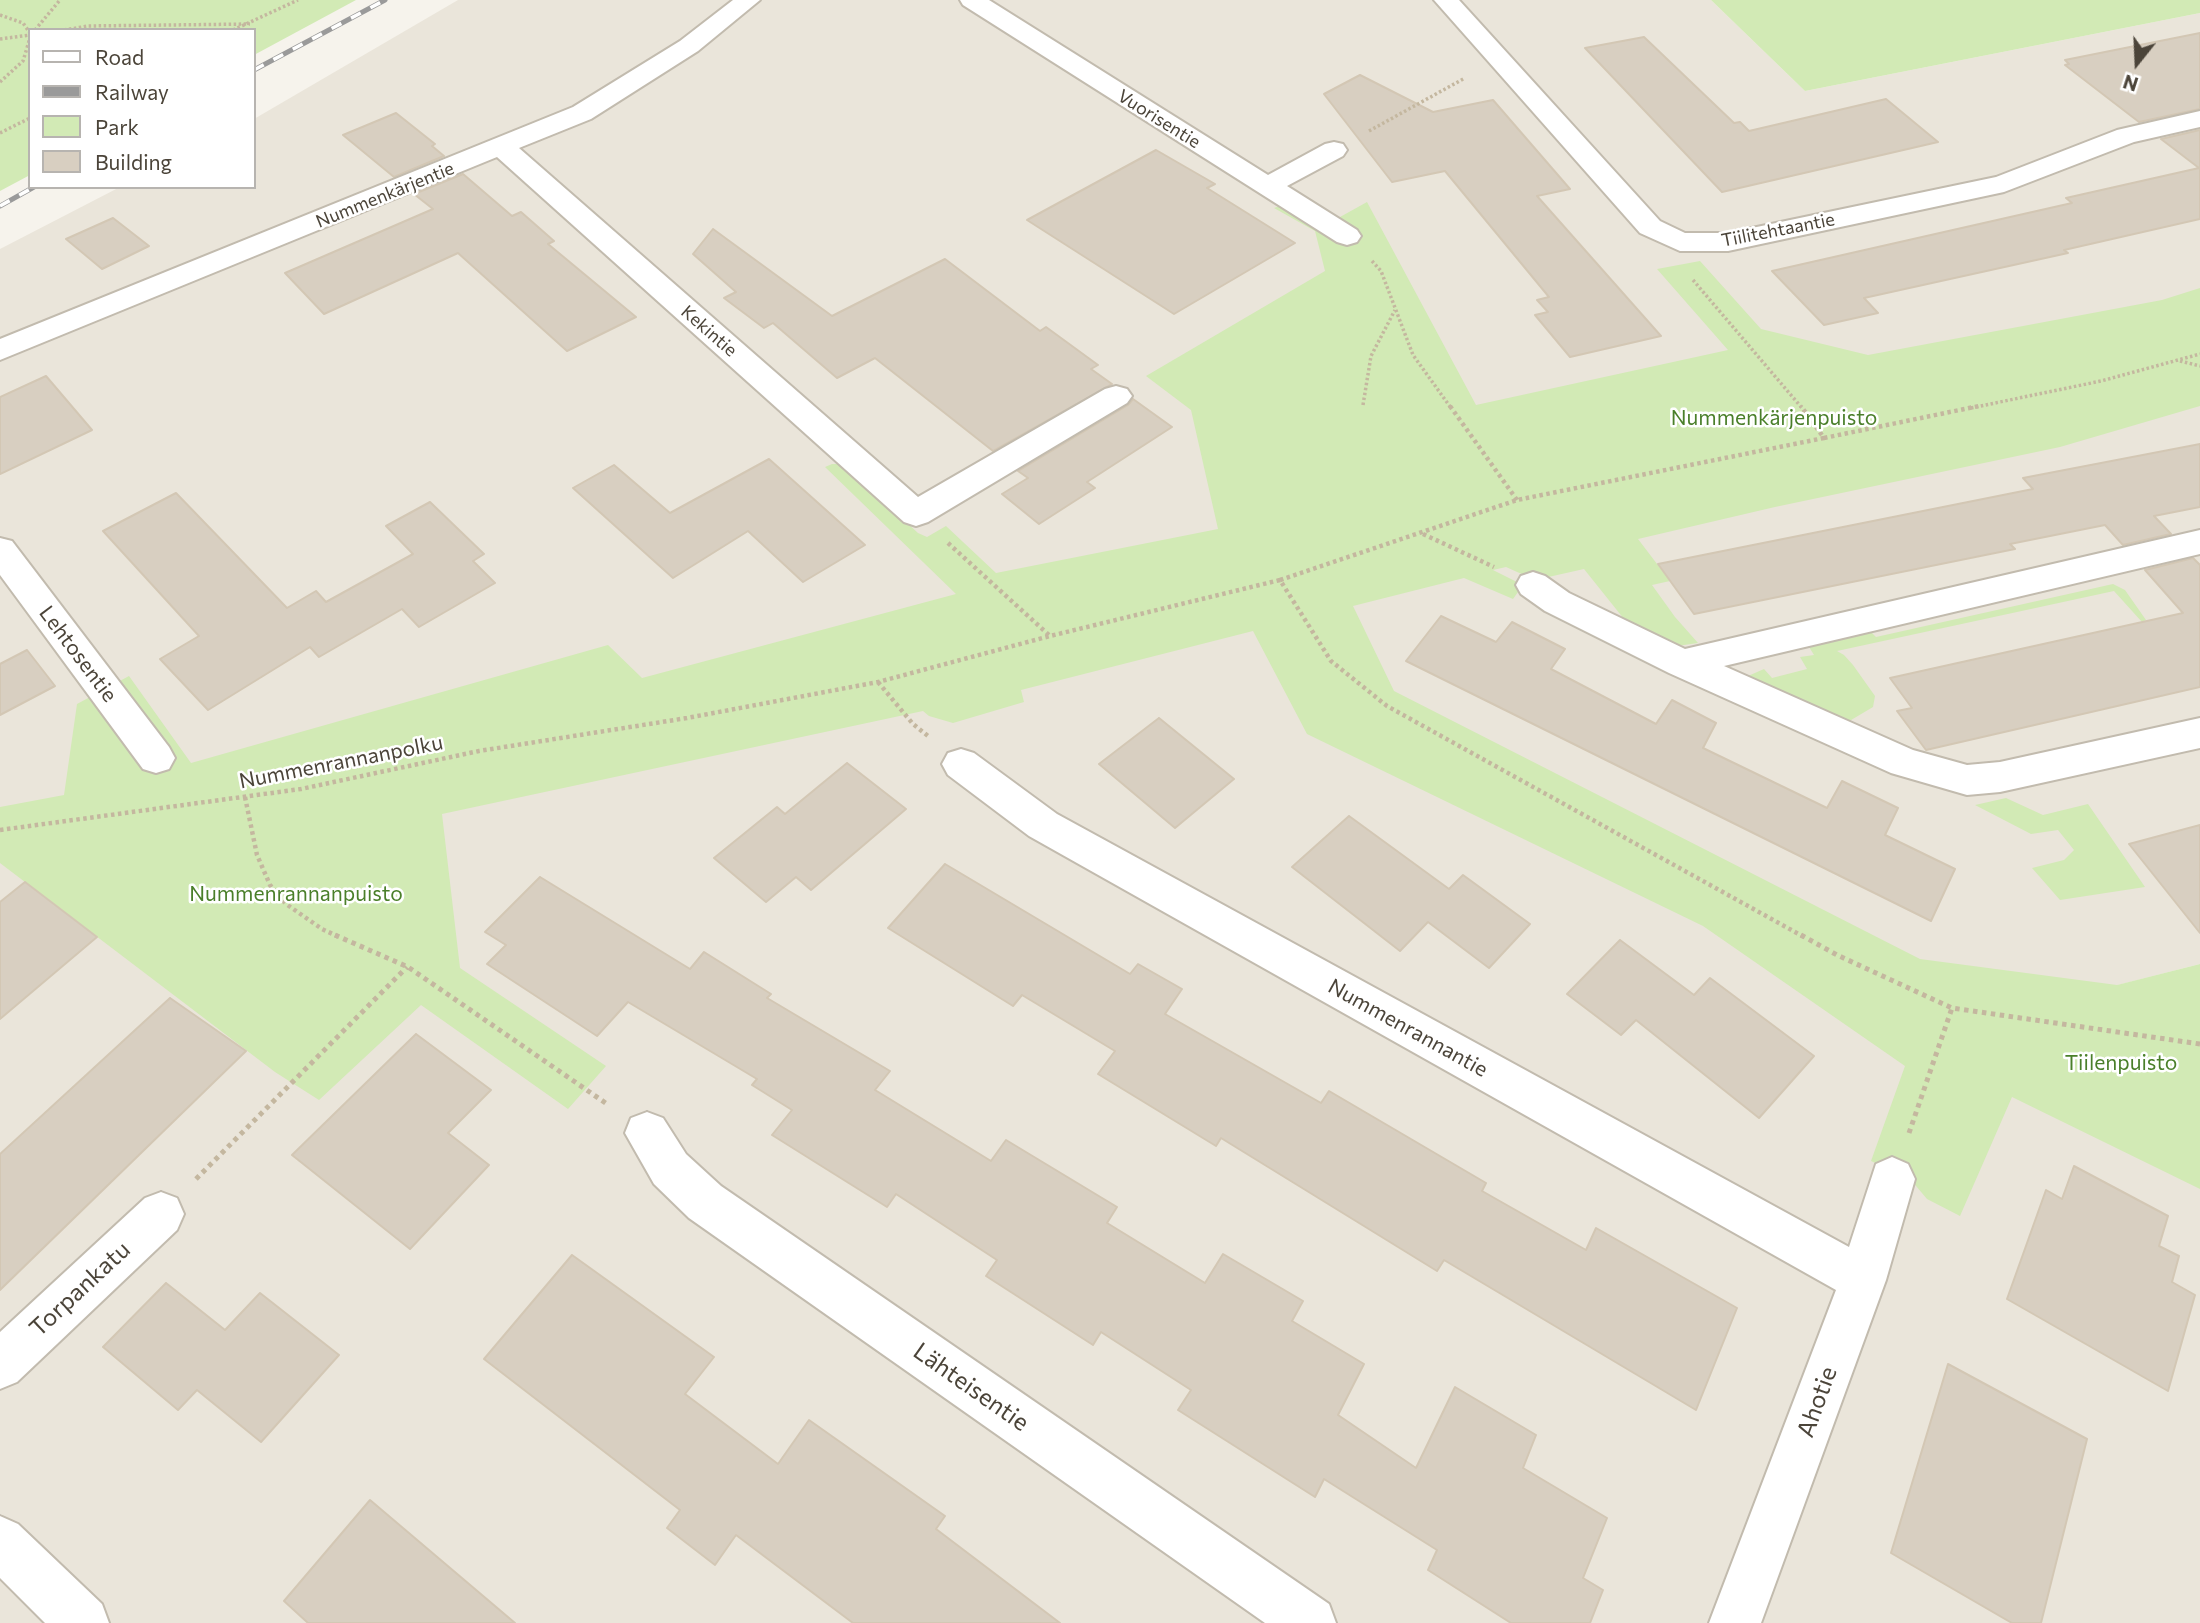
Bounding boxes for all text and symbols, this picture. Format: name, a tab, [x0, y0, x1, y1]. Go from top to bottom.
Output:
legend	[28, 28, 256, 189]
north arrow	[2102, 28, 2172, 98]
text: Road	[95, 44, 144, 69]
text: N	[2120, 70, 2141, 97]
text: Railway	[95, 79, 169, 104]
street label: Vuorisentie	[1114, 85, 1204, 153]
text: Park	[95, 114, 139, 139]
text: Building	[95, 149, 172, 174]
street label: Nummenkärjentie	[313, 157, 457, 233]
street label: Tiilitehtaantie	[1719, 208, 1837, 252]
street label: Kekintie	[677, 301, 741, 361]
park label: Nummenkärjenpuisto	[1671, 405, 1877, 431]
street label: Lehtosentie	[34, 601, 122, 707]
street label: Nummenrannanpolku	[237, 730, 445, 794]
park label: Nummenrannanpuisto	[189, 881, 403, 907]
street label: Nummenrannantie	[1324, 974, 1492, 1082]
park label: Tiilenpuisto	[2065, 1050, 2177, 1076]
street label: Torpankatu	[24, 1235, 136, 1343]
street label: Lähteisentie	[908, 1337, 1034, 1437]
street label: Ahotie	[1791, 1363, 1843, 1441]

